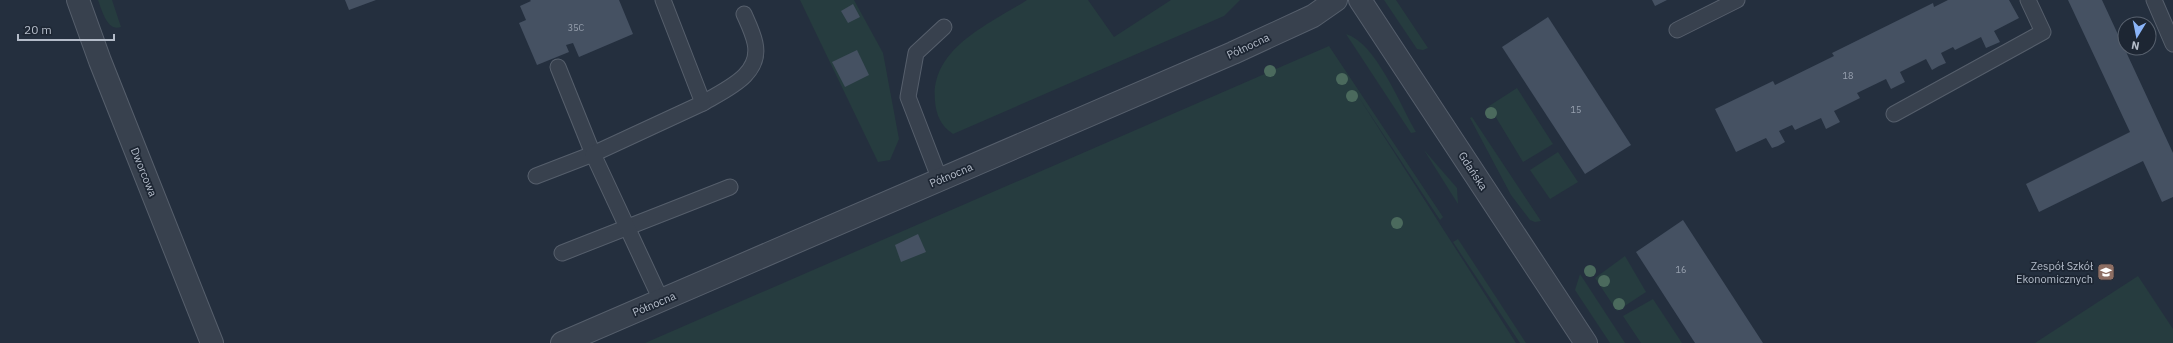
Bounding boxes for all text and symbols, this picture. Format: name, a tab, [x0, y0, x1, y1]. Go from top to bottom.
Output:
scale bar	[18, 16, 114, 42]
north arrow	[2117, 16, 2157, 56]
text: 20 m	[24, 22, 52, 37]
house number: 35C	[568, 22, 585, 33]
street label: Północna	[1224, 30, 1272, 62]
text: N	[2130, 38, 2140, 53]
house number: 18	[1843, 70, 1853, 81]
house number: 15	[1571, 104, 1581, 115]
street label: Dworcowa	[128, 145, 160, 199]
street label: Gdańska	[1455, 149, 1491, 193]
street label: Północna	[927, 160, 975, 190]
place label: Zespół Szkół Ekonomicznych	[2016, 259, 2093, 286]
school or university icon: Zespół Szkół Ekonomicznych	[2096, 262, 2116, 282]
house number: 16	[1676, 264, 1686, 275]
street label: Północna	[630, 289, 678, 319]

